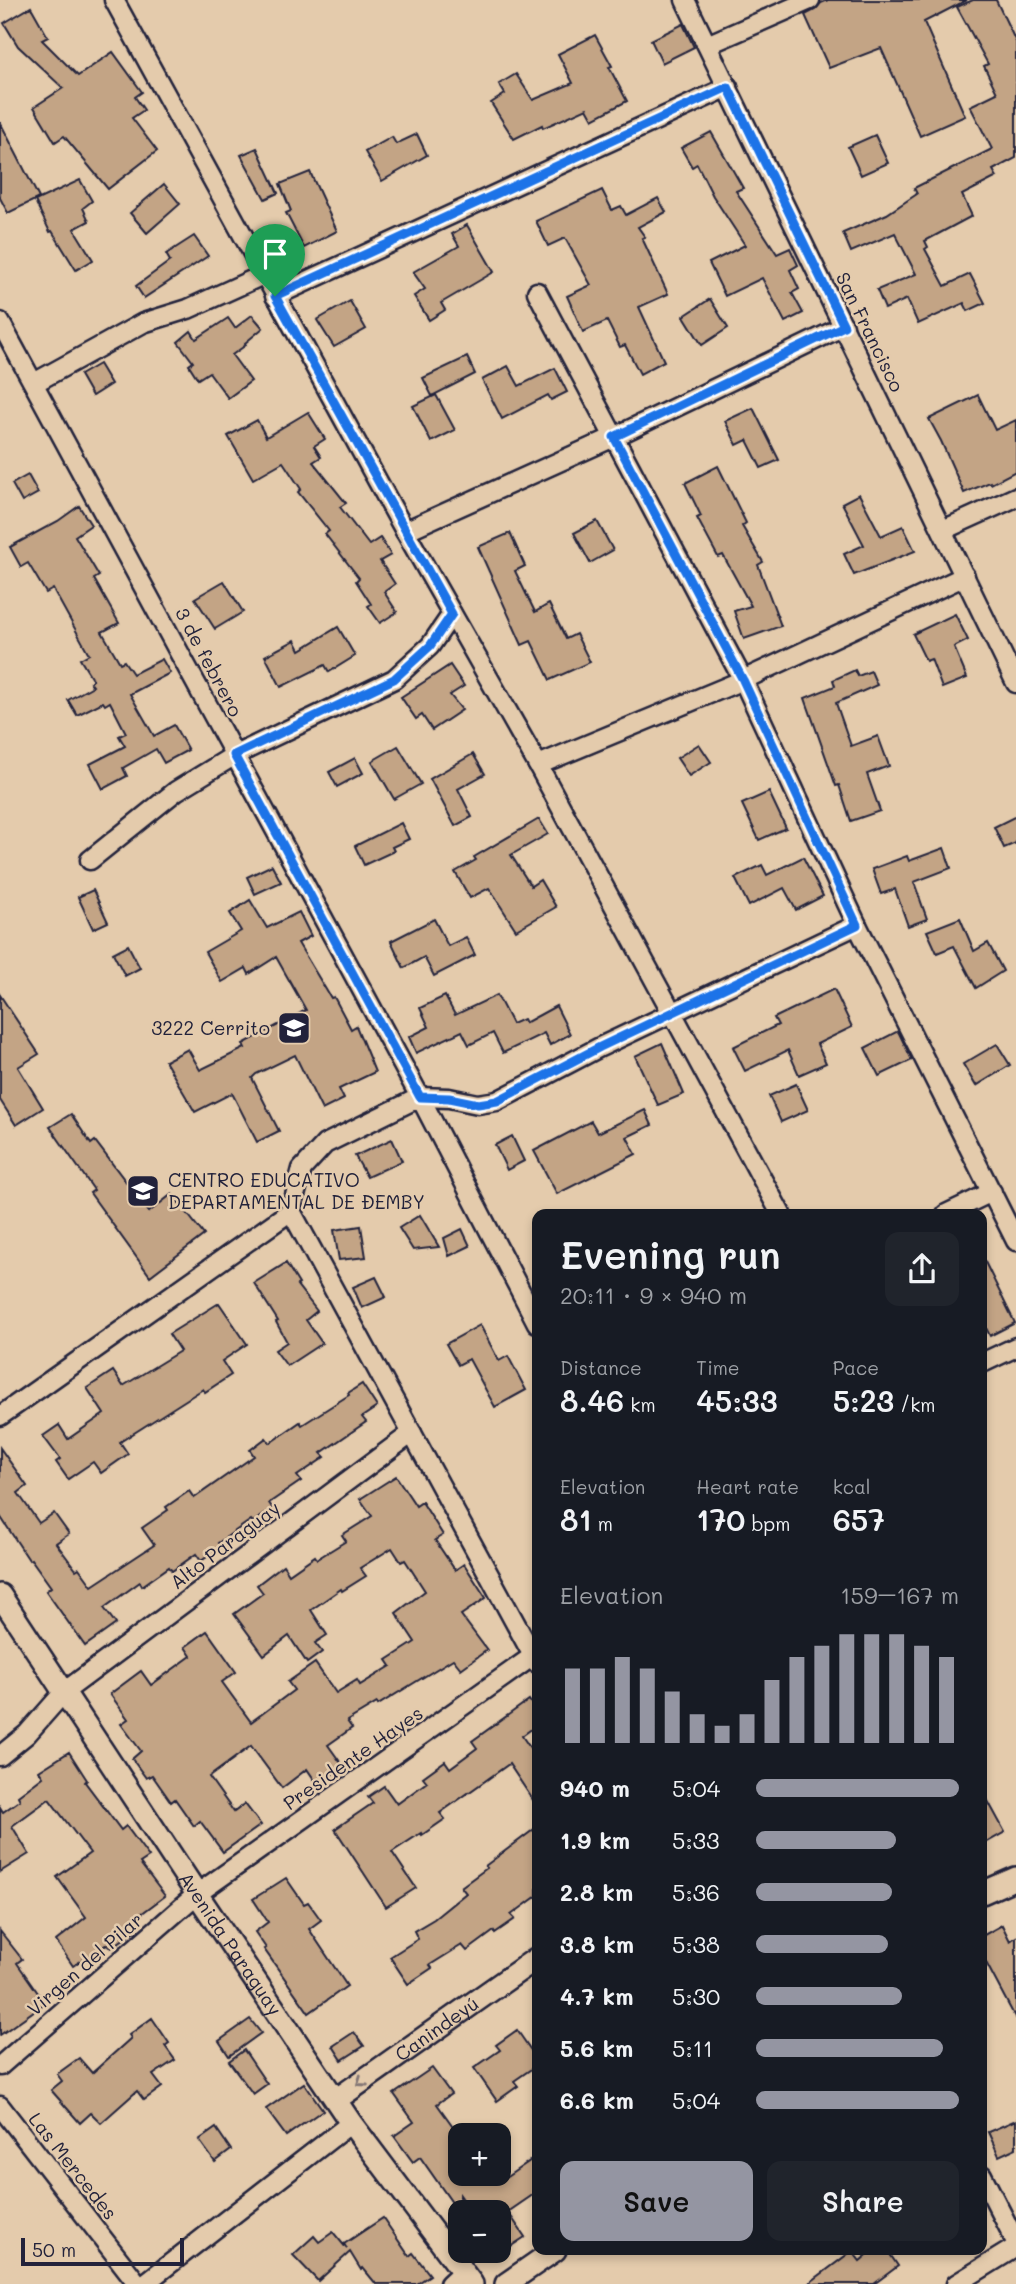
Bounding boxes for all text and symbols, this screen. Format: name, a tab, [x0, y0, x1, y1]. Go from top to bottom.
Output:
pin	[245, 224, 305, 296]
icon: arrive	[256, 235, 294, 273]
street label: San Francisco	[831, 268, 910, 396]
street label: 3 de febrero	[170, 603, 249, 721]
school or university icon: 3222 Cerrito	[275, 1009, 313, 1047]
place label: 3222 Cerrito	[151, 1015, 270, 1040]
place label: CENTRO EDUCATIVO DEPARTAMENTAL DE ÐEMBY	[168, 1167, 425, 1214]
school or university icon: CENTRO EDUCATIVO DEPARTAMENTAL DE ÐEMBY	[124, 1172, 162, 1210]
text: Evening run	[560, 1229, 781, 1279]
button: share	[885, 1232, 959, 1306]
text: 20:11 · 9 × 940 m	[560, 1280, 747, 1310]
text: Distance	[560, 1355, 642, 1380]
text: Time	[696, 1355, 740, 1380]
text: Pace	[833, 1355, 879, 1380]
text: 8.46	[560, 1380, 624, 1420]
text: 45:33	[696, 1380, 778, 1420]
text: 5:23	[833, 1380, 894, 1420]
text: km	[624, 1392, 656, 1417]
text: /km	[894, 1392, 936, 1417]
text: Elevation	[560, 1474, 645, 1499]
text: Heart rate	[696, 1474, 799, 1499]
text: kcal	[833, 1474, 871, 1499]
street label: Alto Paraguay	[165, 1495, 285, 1594]
text: 81	[560, 1499, 592, 1539]
text: 170	[696, 1499, 745, 1539]
text: 657	[833, 1499, 885, 1539]
text: m	[592, 1511, 613, 1536]
text: bpm	[745, 1511, 790, 1536]
text: Elevation	[560, 1580, 663, 1610]
text: 159–167 m	[840, 1580, 959, 1610]
street label: Presidente Hayes	[278, 1700, 427, 1815]
text: 940 m	[560, 1773, 630, 1803]
text: 5:04	[672, 1773, 720, 1803]
text: 1.9 km	[560, 1825, 630, 1855]
text: 5:33	[672, 1825, 720, 1855]
street label: Avenida Paraguay	[174, 1867, 288, 2020]
text: 2.8 km	[560, 1877, 633, 1907]
text: 5:36	[672, 1877, 720, 1907]
street label: Virgen del Pilar	[22, 1907, 148, 2021]
text: 3.8 km	[560, 1929, 634, 1959]
text: 5:38	[672, 1929, 720, 1959]
text: 4.7 km	[560, 1981, 633, 2011]
text: 5:30	[672, 1981, 720, 2011]
street label: Canindeyú	[390, 1990, 483, 2066]
text: 5.6 km	[560, 2033, 633, 2063]
text: 5:11	[672, 2033, 713, 2063]
one-way arrow	[356, 2074, 369, 2086]
text: 6.6 km	[560, 2085, 634, 2115]
text: 5:04	[672, 2085, 720, 2115]
street label: Las Mercedes	[24, 2107, 123, 2224]
map controls	[448, 2123, 511, 2263]
button: +	[448, 2123, 511, 2186]
button: Save	[560, 2161, 753, 2241]
button: Share	[767, 2161, 959, 2241]
button: −	[448, 2200, 511, 2263]
scale bar	[21, 2235, 184, 2267]
text: 50 m	[32, 2237, 76, 2262]

